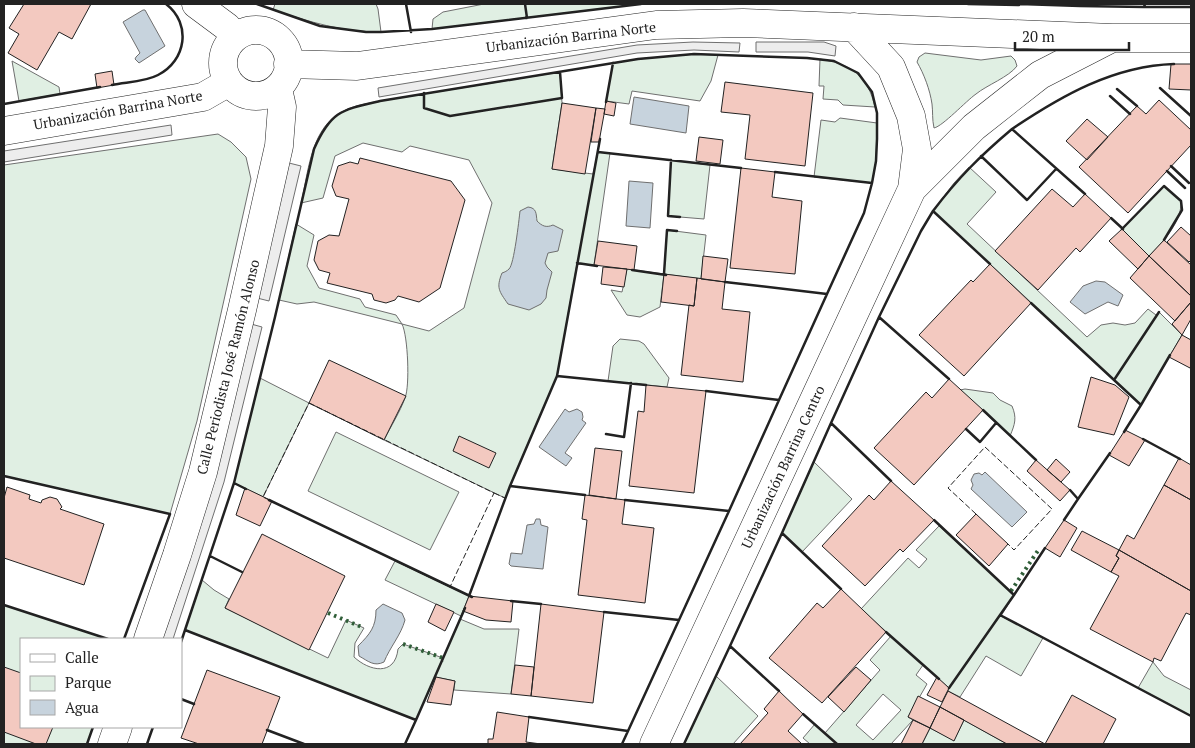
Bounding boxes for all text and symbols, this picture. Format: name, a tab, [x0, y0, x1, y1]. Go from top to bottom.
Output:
street label: Urbanización Barrina Norte	[485, 17, 657, 56]
scale bar	[1015, 20, 1129, 52]
text: 20 m	[1022, 26, 1055, 46]
street label: Urbanización Barrina Norte	[32, 85, 204, 134]
street label: Calle Periodista José Ramón Alonso	[192, 257, 264, 476]
street label: Urbanización Barrina Centro	[736, 382, 829, 551]
legend	[20, 638, 182, 728]
text: Calle	[65, 647, 99, 667]
text: Parque	[65, 672, 112, 692]
text: Agua	[65, 697, 99, 717]

